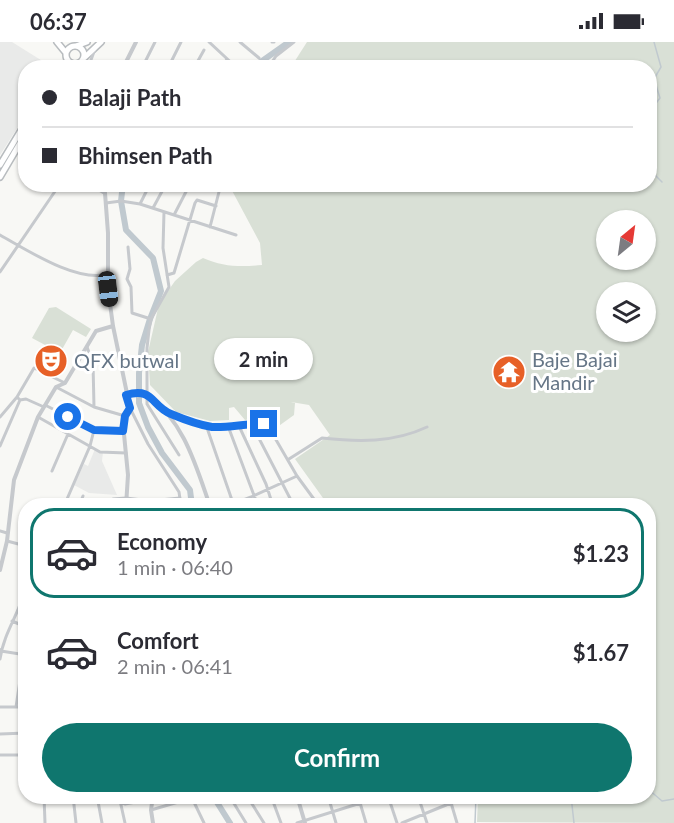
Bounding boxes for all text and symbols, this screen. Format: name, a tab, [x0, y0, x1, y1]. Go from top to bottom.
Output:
text: 06:37	[30, 8, 87, 35]
text: Balaji Path	[78, 84, 182, 111]
text: Bhimsen Path	[78, 142, 213, 169]
north arrow	[596, 210, 656, 270]
map controls	[596, 210, 656, 342]
car	[97, 270, 119, 308]
button: layers	[596, 282, 656, 342]
callout: 2 min	[214, 337, 314, 379]
theatre icon: QFX butwal	[33, 343, 69, 379]
text: 2 min	[239, 347, 288, 371]
place label: Baje Bajai Mandir	[532, 347, 617, 394]
place label: QFX butwal	[74, 348, 179, 372]
temple icon: Baje Bajai Mandir	[491, 354, 527, 390]
route start	[54, 403, 81, 430]
route end	[250, 410, 277, 437]
icon: car	[45, 526, 99, 580]
text: Economy	[117, 528, 207, 555]
text: $1.23	[573, 540, 629, 567]
text: 1 min · 06:40	[117, 555, 233, 579]
icon: car	[45, 625, 99, 679]
text: Comfort	[117, 627, 199, 654]
text: $1.67	[573, 639, 629, 666]
text: 2 min · 06:41	[117, 654, 233, 678]
button: Confirm	[42, 723, 632, 792]

